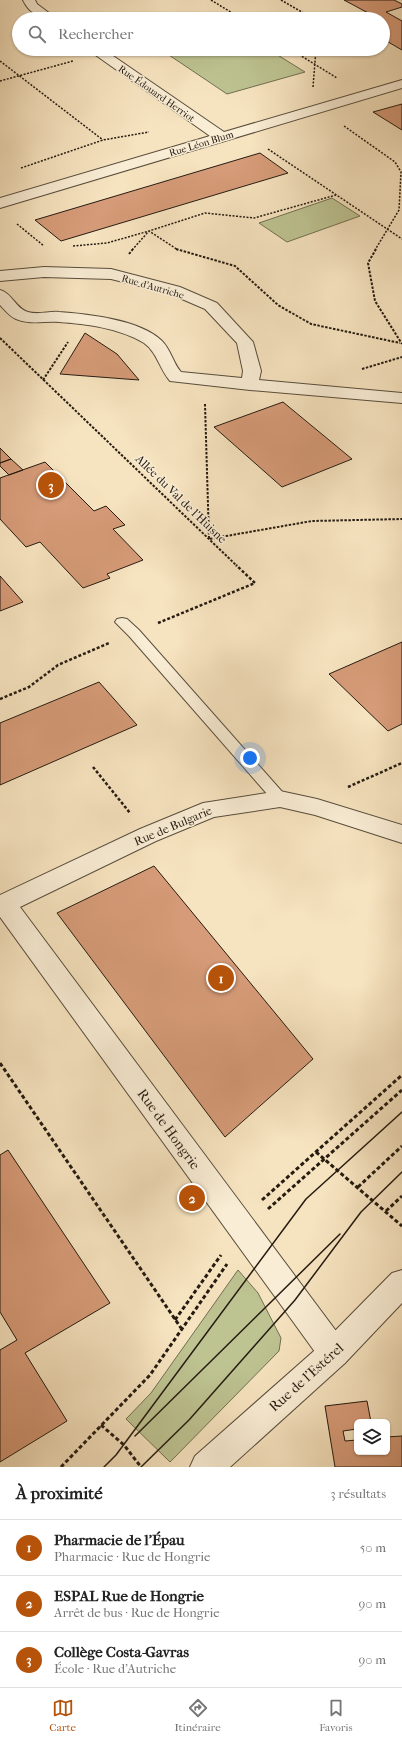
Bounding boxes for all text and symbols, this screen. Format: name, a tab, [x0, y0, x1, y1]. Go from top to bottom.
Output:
search box	[12, 12, 390, 56]
icon: search	[26, 23, 48, 45]
text: Rechercher	[58, 25, 133, 43]
street label: Rue Édouard Herriot	[116, 62, 198, 125]
street label: Rue Léon Blum	[168, 128, 236, 159]
street label: Rue d'Autriche	[120, 272, 185, 302]
street label: Allée du Val de l'Huisne	[132, 451, 229, 546]
pin: 3	[38, 470, 64, 500]
your location	[240, 748, 260, 768]
street label: Rue de Bulgarie	[132, 803, 214, 849]
pin: 1	[208, 963, 234, 993]
street label: Rue de Hongrie	[134, 1086, 204, 1173]
pin: 2	[179, 1183, 205, 1213]
street label: Rue de l'Estérel	[266, 1339, 347, 1415]
map controls	[354, 1419, 390, 1455]
button: layers	[354, 1419, 390, 1455]
text: À proximité	[16, 1483, 103, 1503]
text: 3 résultats	[330, 1486, 386, 1501]
text: Pharmacie de l'Épau	[54, 1531, 185, 1549]
text: 1	[27, 1540, 31, 1555]
text: 50 m	[360, 1540, 386, 1555]
text: Pharmacie · Rue de Hongrie	[54, 1549, 211, 1564]
text: ESPAL Rue de Hongrie	[54, 1587, 204, 1605]
text: 2	[26, 1596, 32, 1611]
text: 90 m	[358, 1596, 386, 1611]
text: Arrêt de bus · Rue de Hongrie	[54, 1605, 220, 1620]
text: Collège Costa-Gavras	[54, 1643, 189, 1661]
text: 3	[26, 1652, 32, 1667]
text: 90 m	[358, 1652, 386, 1667]
text: École · Rue d'Autriche	[54, 1661, 176, 1676]
tab: Carte	[49, 1697, 76, 1734]
tab: Itinéraire	[174, 1697, 221, 1734]
tab: Favoris	[319, 1697, 353, 1734]

